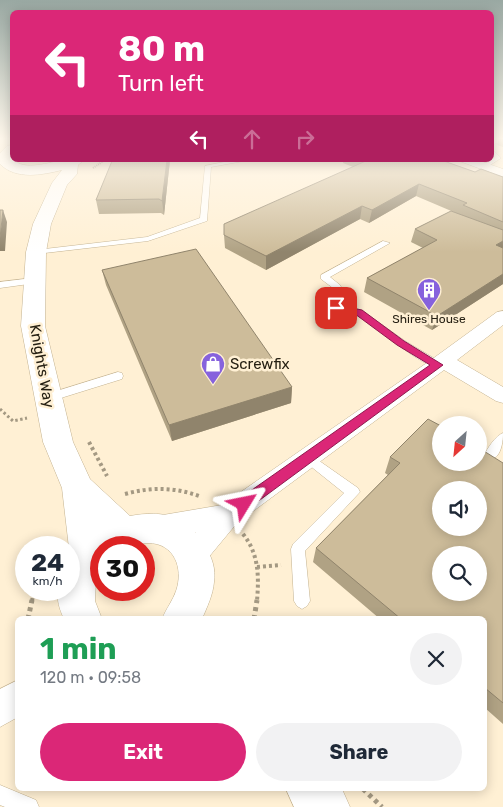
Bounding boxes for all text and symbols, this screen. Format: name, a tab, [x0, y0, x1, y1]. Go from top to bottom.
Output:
text: 80 m	[118, 28, 205, 70]
icon: left	[35, 30, 100, 95]
text: Turn left	[118, 70, 204, 97]
icon: left	[185, 125, 213, 153]
icon: ahead	[238, 125, 266, 153]
icon: right	[291, 125, 319, 153]
building icon: Shires House	[416, 277, 442, 311]
pin	[315, 287, 357, 329]
icon: arrive	[322, 294, 350, 322]
place label: Shires House	[392, 312, 466, 326]
street label: Knights Way	[26, 323, 58, 409]
shop icon: Screwfix	[200, 351, 226, 385]
place label: Screwfix	[230, 355, 290, 373]
north arrow	[432, 416, 488, 471]
map controls	[432, 416, 487, 601]
position arrow	[217, 477, 269, 529]
button: sound	[432, 481, 487, 536]
speed limit sign: 30	[90, 536, 155, 601]
button: search	[432, 546, 487, 601]
text: 24	[31, 548, 64, 577]
text: km/h	[33, 574, 62, 588]
text: 1 min	[40, 631, 117, 667]
button: close	[410, 633, 462, 685]
text: 120 m · 09:58	[40, 668, 141, 687]
button: Exit	[40, 723, 246, 781]
button: Share	[256, 723, 462, 781]

